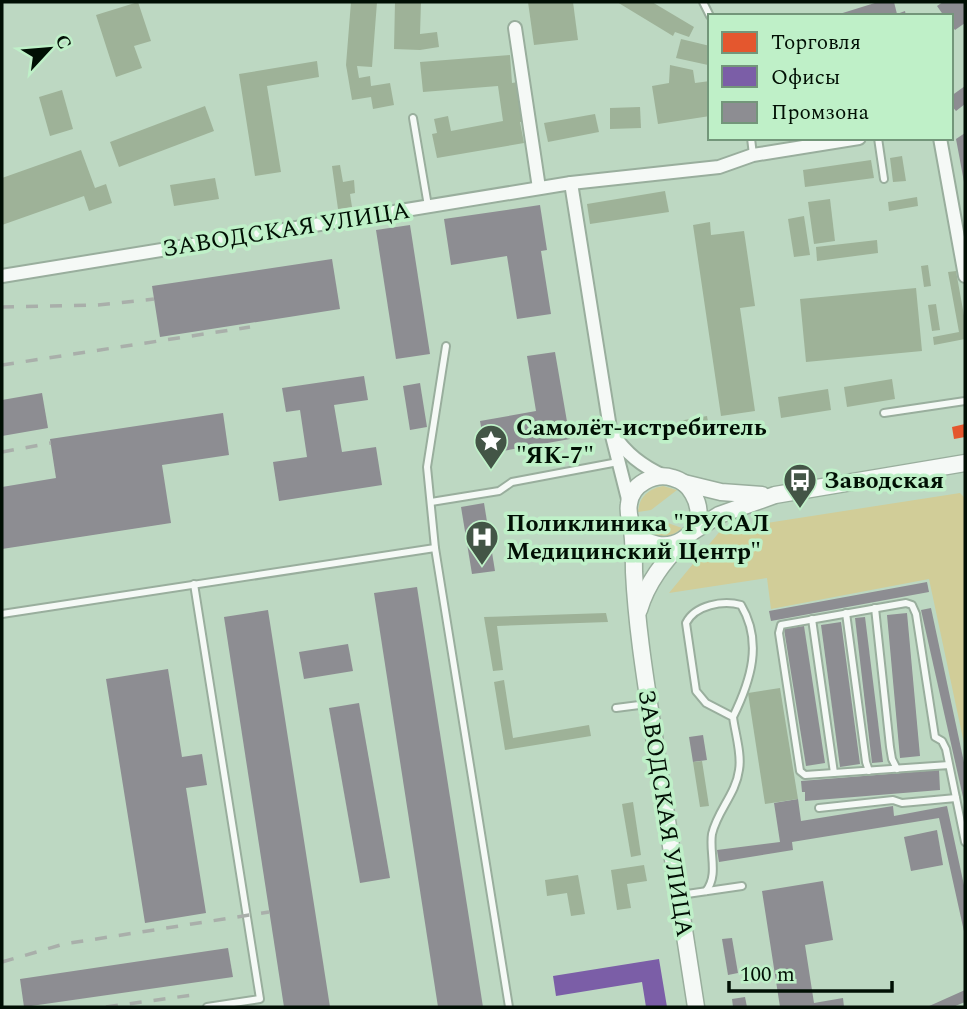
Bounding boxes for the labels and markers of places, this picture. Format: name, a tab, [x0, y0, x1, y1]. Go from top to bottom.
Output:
place label: Самолёт-истребитель "ЯК-7"	[516, 410, 767, 474]
place icon: Самолёт-истребитель "ЯК-7"	[472, 422, 510, 471]
bus stop icon: Заводская	[781, 461, 819, 510]
place label: Заводская	[824, 463, 944, 499]
place label: Поликлиника "РУСАЛ Медицинский Центр"	[506, 506, 769, 570]
hospital icon: Поликлиника "РУСАЛ Медицинский Центр"	[463, 518, 501, 567]

